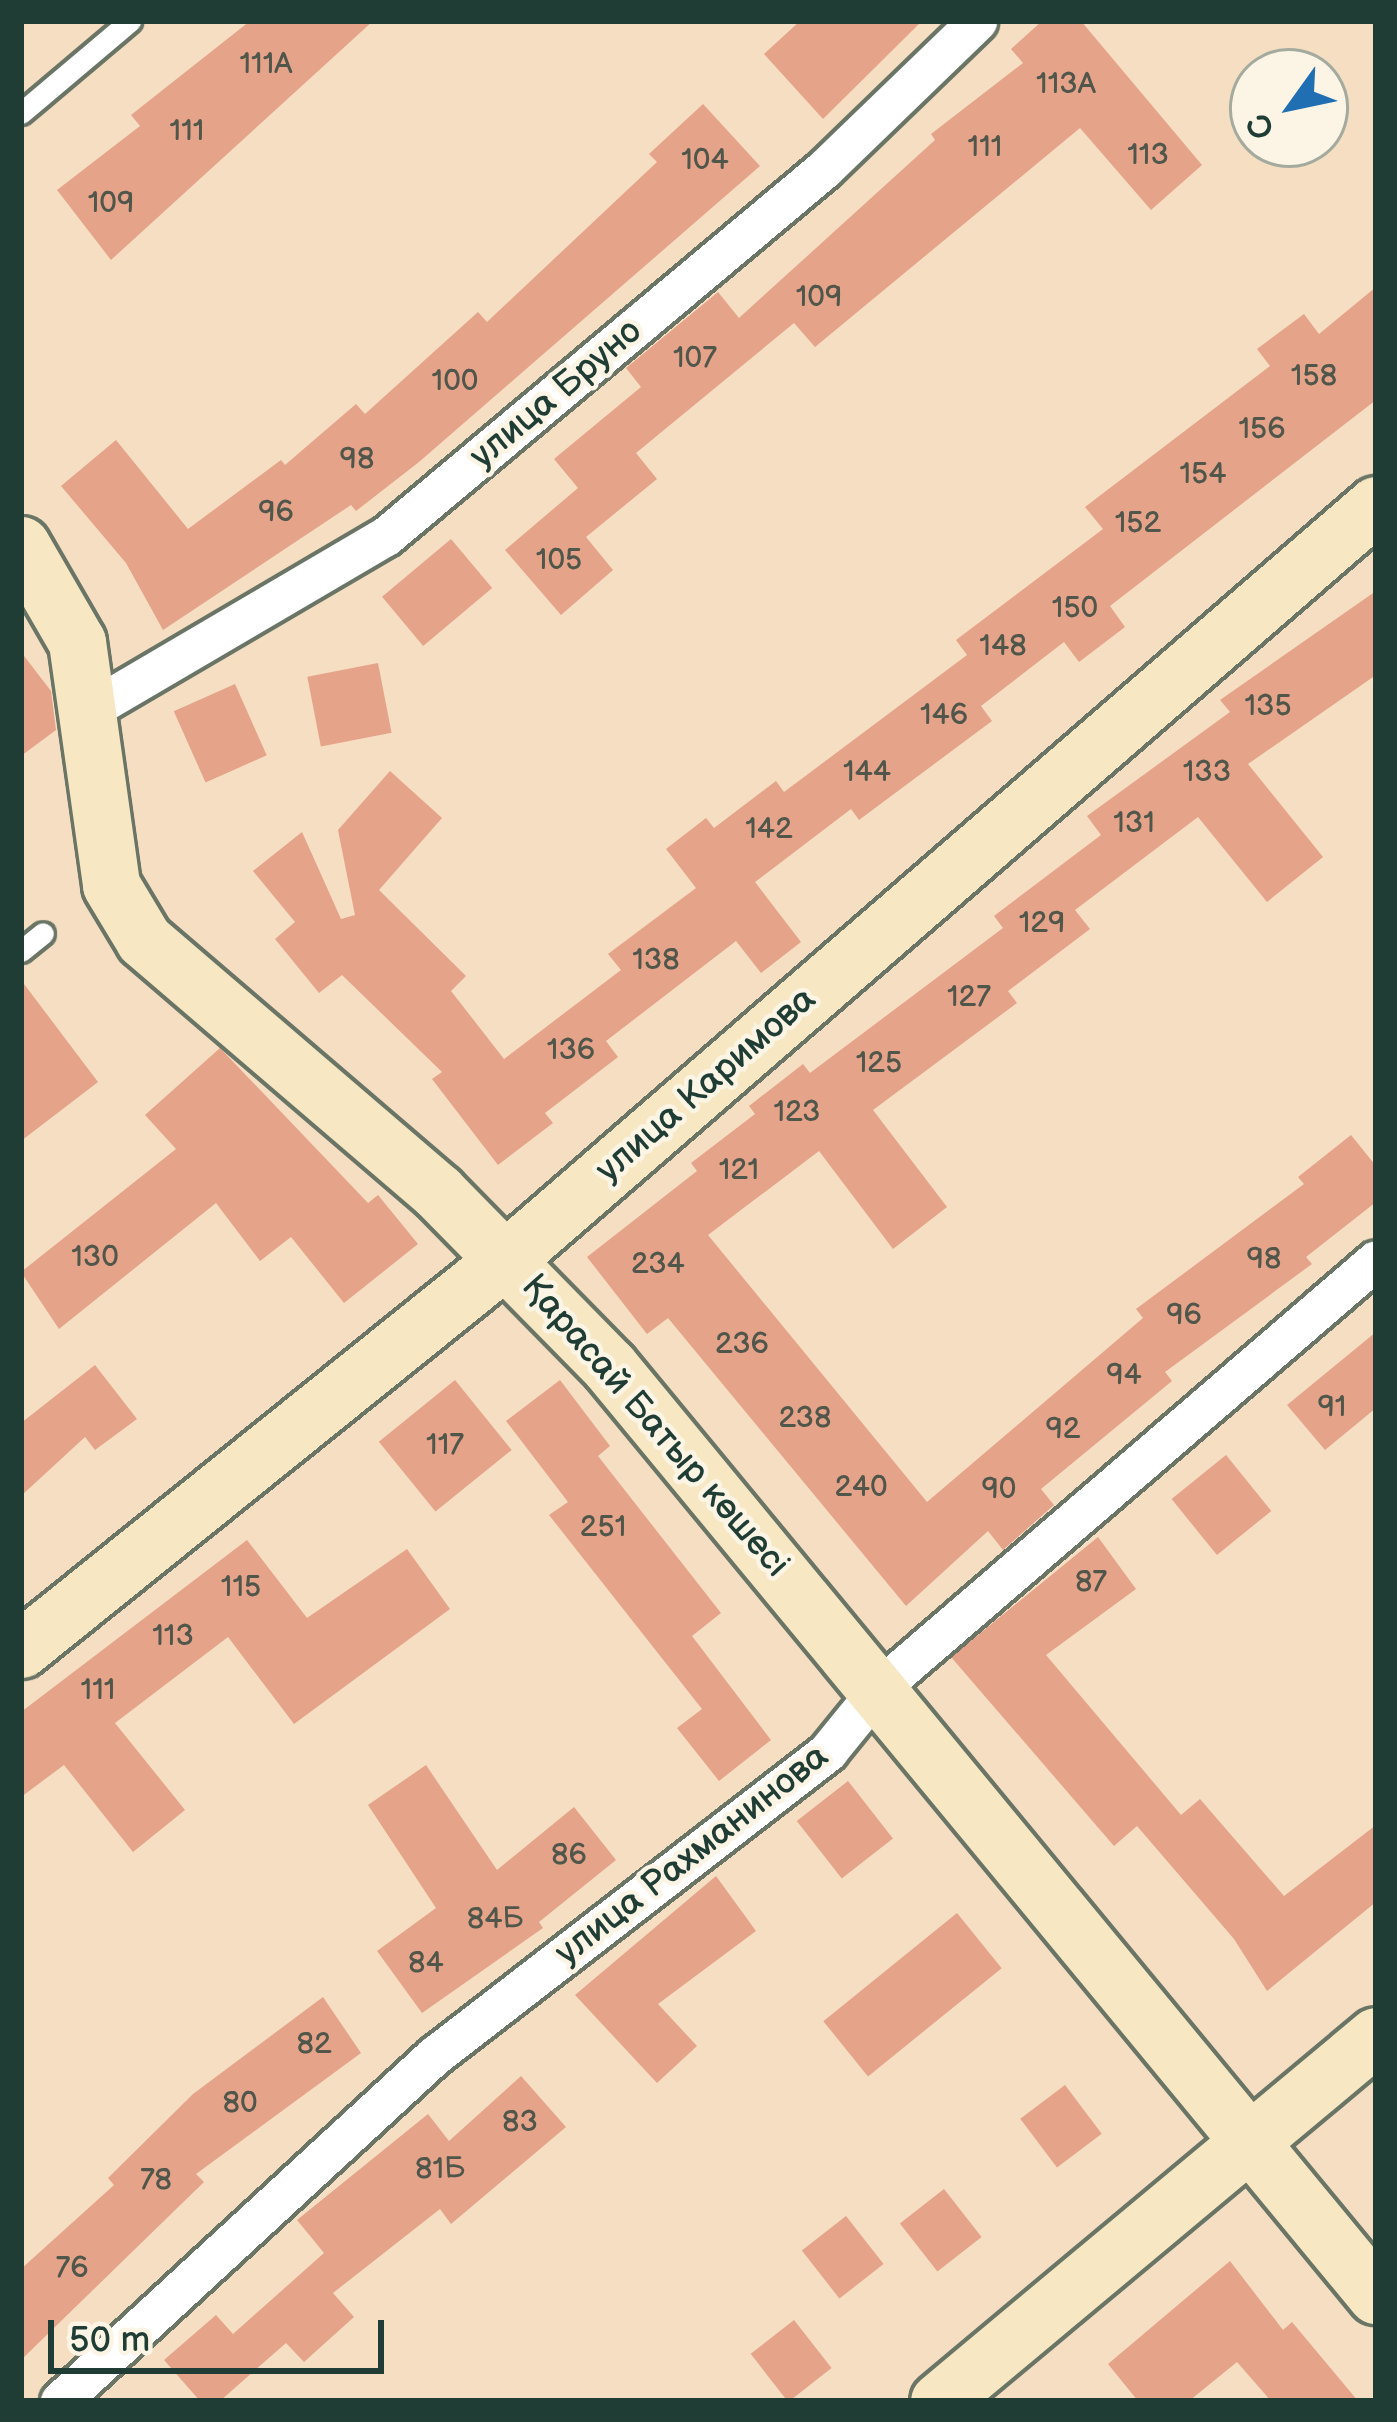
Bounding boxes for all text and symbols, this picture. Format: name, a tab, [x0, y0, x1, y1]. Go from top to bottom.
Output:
house number: 111А	[239, 46, 293, 82]
north arrow	[1229, 48, 1349, 168]
house number: 113А	[1036, 66, 1096, 102]
text: С	[1238, 105, 1284, 146]
house number: 111	[170, 113, 204, 149]
house number: 111	[968, 129, 1002, 165]
house number: 113	[1127, 137, 1169, 173]
house number: 104	[681, 142, 729, 178]
house number: 109	[88, 185, 134, 221]
house number: 109	[796, 279, 842, 315]
street label: улица Бруно	[462, 310, 650, 478]
house number: 107	[673, 340, 717, 376]
house number: 158	[1291, 358, 1337, 394]
house number: 100	[432, 363, 478, 399]
house number: 156	[1238, 411, 1286, 447]
house number: 98	[340, 441, 374, 477]
house number: 154	[1179, 456, 1227, 492]
house number: 96	[258, 494, 294, 530]
house number: 152	[1115, 505, 1161, 541]
house number: 105	[536, 542, 582, 578]
house number: 150	[1052, 590, 1098, 626]
house number: 148	[979, 628, 1027, 664]
house number: 135	[1244, 688, 1292, 724]
house number: 146	[920, 697, 968, 733]
house number: 144	[843, 754, 891, 790]
house number: 133	[1183, 754, 1231, 790]
house number: 131	[1113, 805, 1155, 841]
house number: 142	[745, 811, 793, 847]
house number: 129	[1019, 905, 1065, 941]
house number: 138	[632, 942, 680, 978]
street label: улица Каримова	[587, 978, 825, 1192]
house number: 127	[947, 979, 991, 1015]
house number: 136	[547, 1032, 595, 1068]
house number: 125	[856, 1045, 902, 1081]
house number: 123	[773, 1094, 821, 1130]
house number: 121	[719, 1152, 759, 1188]
house number: 130	[71, 1239, 119, 1275]
house number: 98	[1247, 1241, 1281, 1277]
house number: 234	[631, 1246, 685, 1282]
street label: Қарасай Батыр көшесі	[512, 1266, 798, 1586]
house number: 96	[1166, 1297, 1202, 1333]
house number: 236	[715, 1326, 769, 1362]
house number: 94	[1106, 1357, 1142, 1393]
house number: 91	[1318, 1389, 1346, 1425]
house number: 238	[778, 1400, 832, 1436]
house number: 92	[1045, 1411, 1081, 1447]
house number: 117	[426, 1427, 464, 1463]
house number: 240	[834, 1469, 888, 1505]
house number: 90	[982, 1471, 1016, 1507]
house number: 251	[580, 1509, 626, 1545]
house number: 87	[1075, 1564, 1107, 1600]
house number: 115	[221, 1569, 261, 1605]
house number: 113	[152, 1618, 194, 1654]
house number: 111	[81, 1672, 115, 1708]
street label: улица Рахманинова	[547, 1735, 837, 1975]
house number: 86	[551, 1837, 587, 1873]
house number: 84Б	[467, 1901, 523, 1937]
house number: 84	[408, 1945, 444, 1981]
house number: 82	[296, 2026, 332, 2062]
house number: 80	[222, 2085, 258, 2121]
house number: 83	[502, 2104, 538, 2140]
house number: 81Б	[415, 2151, 465, 2187]
house number: 78	[140, 2162, 172, 2198]
house number: 76	[55, 2250, 89, 2286]
scale bar	[54, 2296, 390, 2370]
text: 50 m	[69, 2319, 150, 2362]

